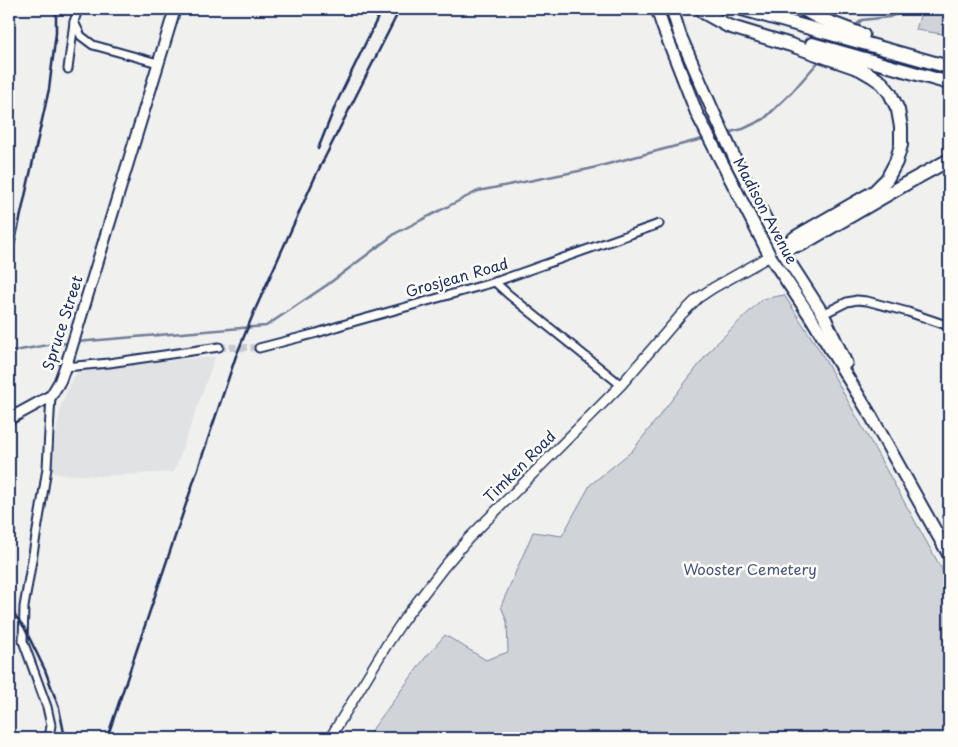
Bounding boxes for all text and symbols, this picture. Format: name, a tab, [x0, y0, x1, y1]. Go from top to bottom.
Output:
street label: Madison Avenue	[728, 153, 804, 268]
street label: Grosjean Road	[403, 251, 511, 302]
street label: Spruce Street	[35, 272, 88, 373]
street label: Timken Road	[477, 424, 560, 507]
park label: Wooster Cemetery	[683, 557, 817, 580]

